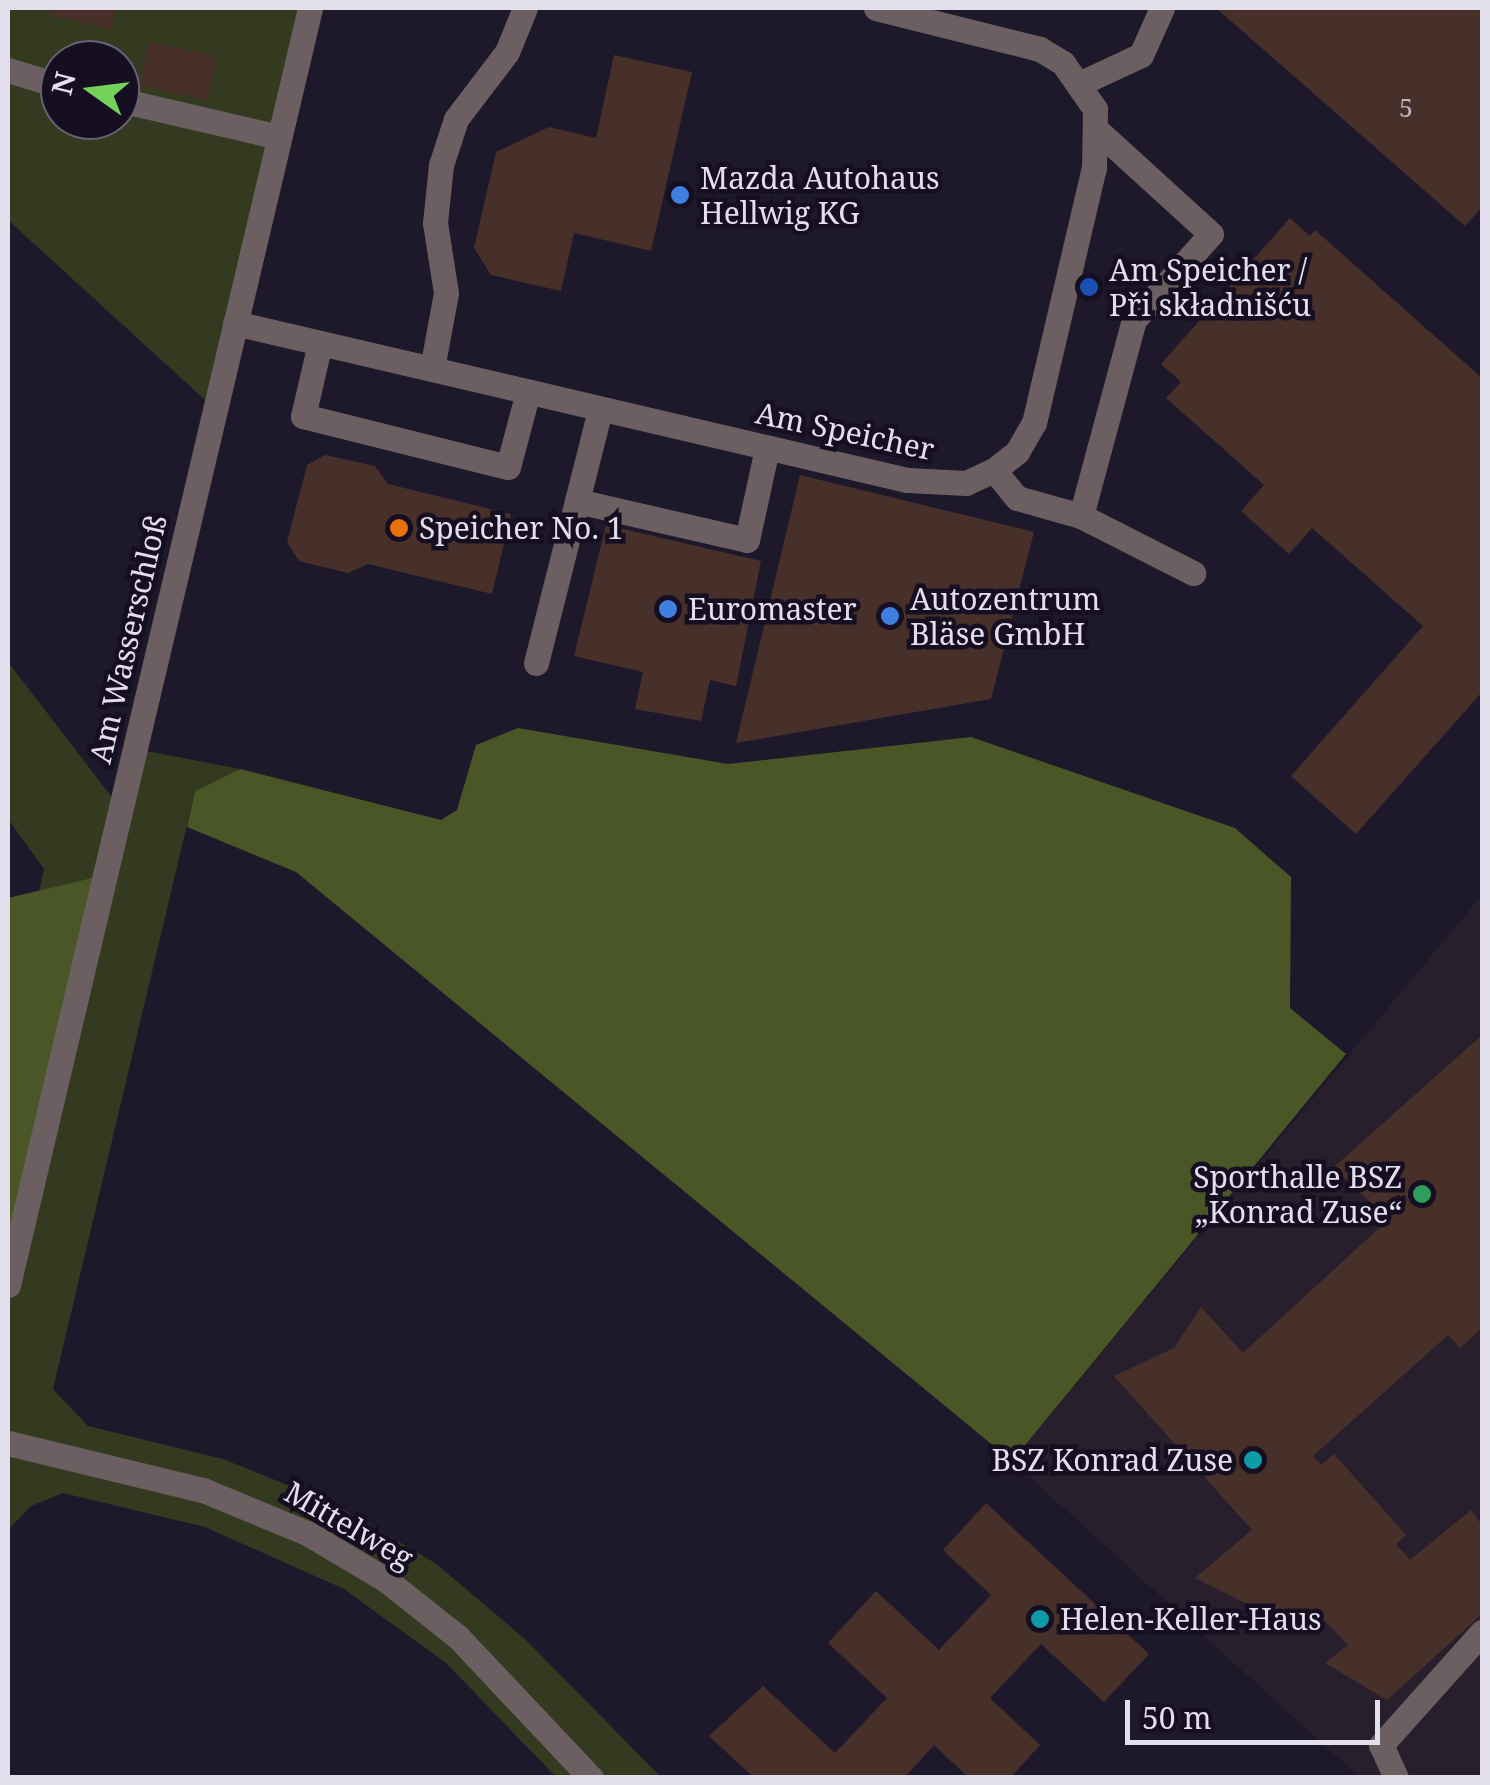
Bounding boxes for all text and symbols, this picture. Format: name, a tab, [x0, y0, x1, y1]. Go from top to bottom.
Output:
north arrow	[40, 40, 140, 140]
text: N	[42, 68, 84, 99]
house number: 5	[1399, 92, 1413, 122]
place label: Mazda Autohaus Hellwig KG	[700, 160, 939, 230]
marker: Mazda Autohaus Hellwig KG	[669, 184, 691, 206]
place label: Am Speicher / Při składnišću	[1109, 252, 1311, 322]
marker: Am Speicher / Při składnišću	[1078, 276, 1100, 298]
street label: Am Speicher	[752, 395, 938, 467]
place label: Speicher No. 1	[419, 510, 623, 546]
street label: Am Wasserschloß	[82, 511, 174, 767]
marker: Speicher No. 1	[388, 517, 410, 539]
place label: Autozentrum Bläse GmbH	[910, 581, 1100, 652]
place label: Euromaster	[688, 591, 857, 627]
marker: Euromaster	[657, 598, 679, 620]
marker: Autozentrum Bläse GmbH	[879, 605, 901, 627]
place label: Sporthalle BSZ „Konrad Zuse“	[1193, 1159, 1402, 1230]
marker: Sporthalle BSZ „Konrad Zuse“	[1411, 1183, 1433, 1205]
place label: BSZ Konrad Zuse	[991, 1442, 1233, 1478]
marker: BSZ Konrad Zuse	[1242, 1449, 1264, 1471]
street label: Mittelweg	[278, 1474, 420, 1576]
place label: Helen-Keller-Haus	[1060, 1601, 1322, 1637]
marker: Helen-Keller-Haus	[1029, 1608, 1051, 1630]
scale bar	[1130, 1680, 1385, 1742]
text: 50 m	[1142, 1697, 1212, 1738]

